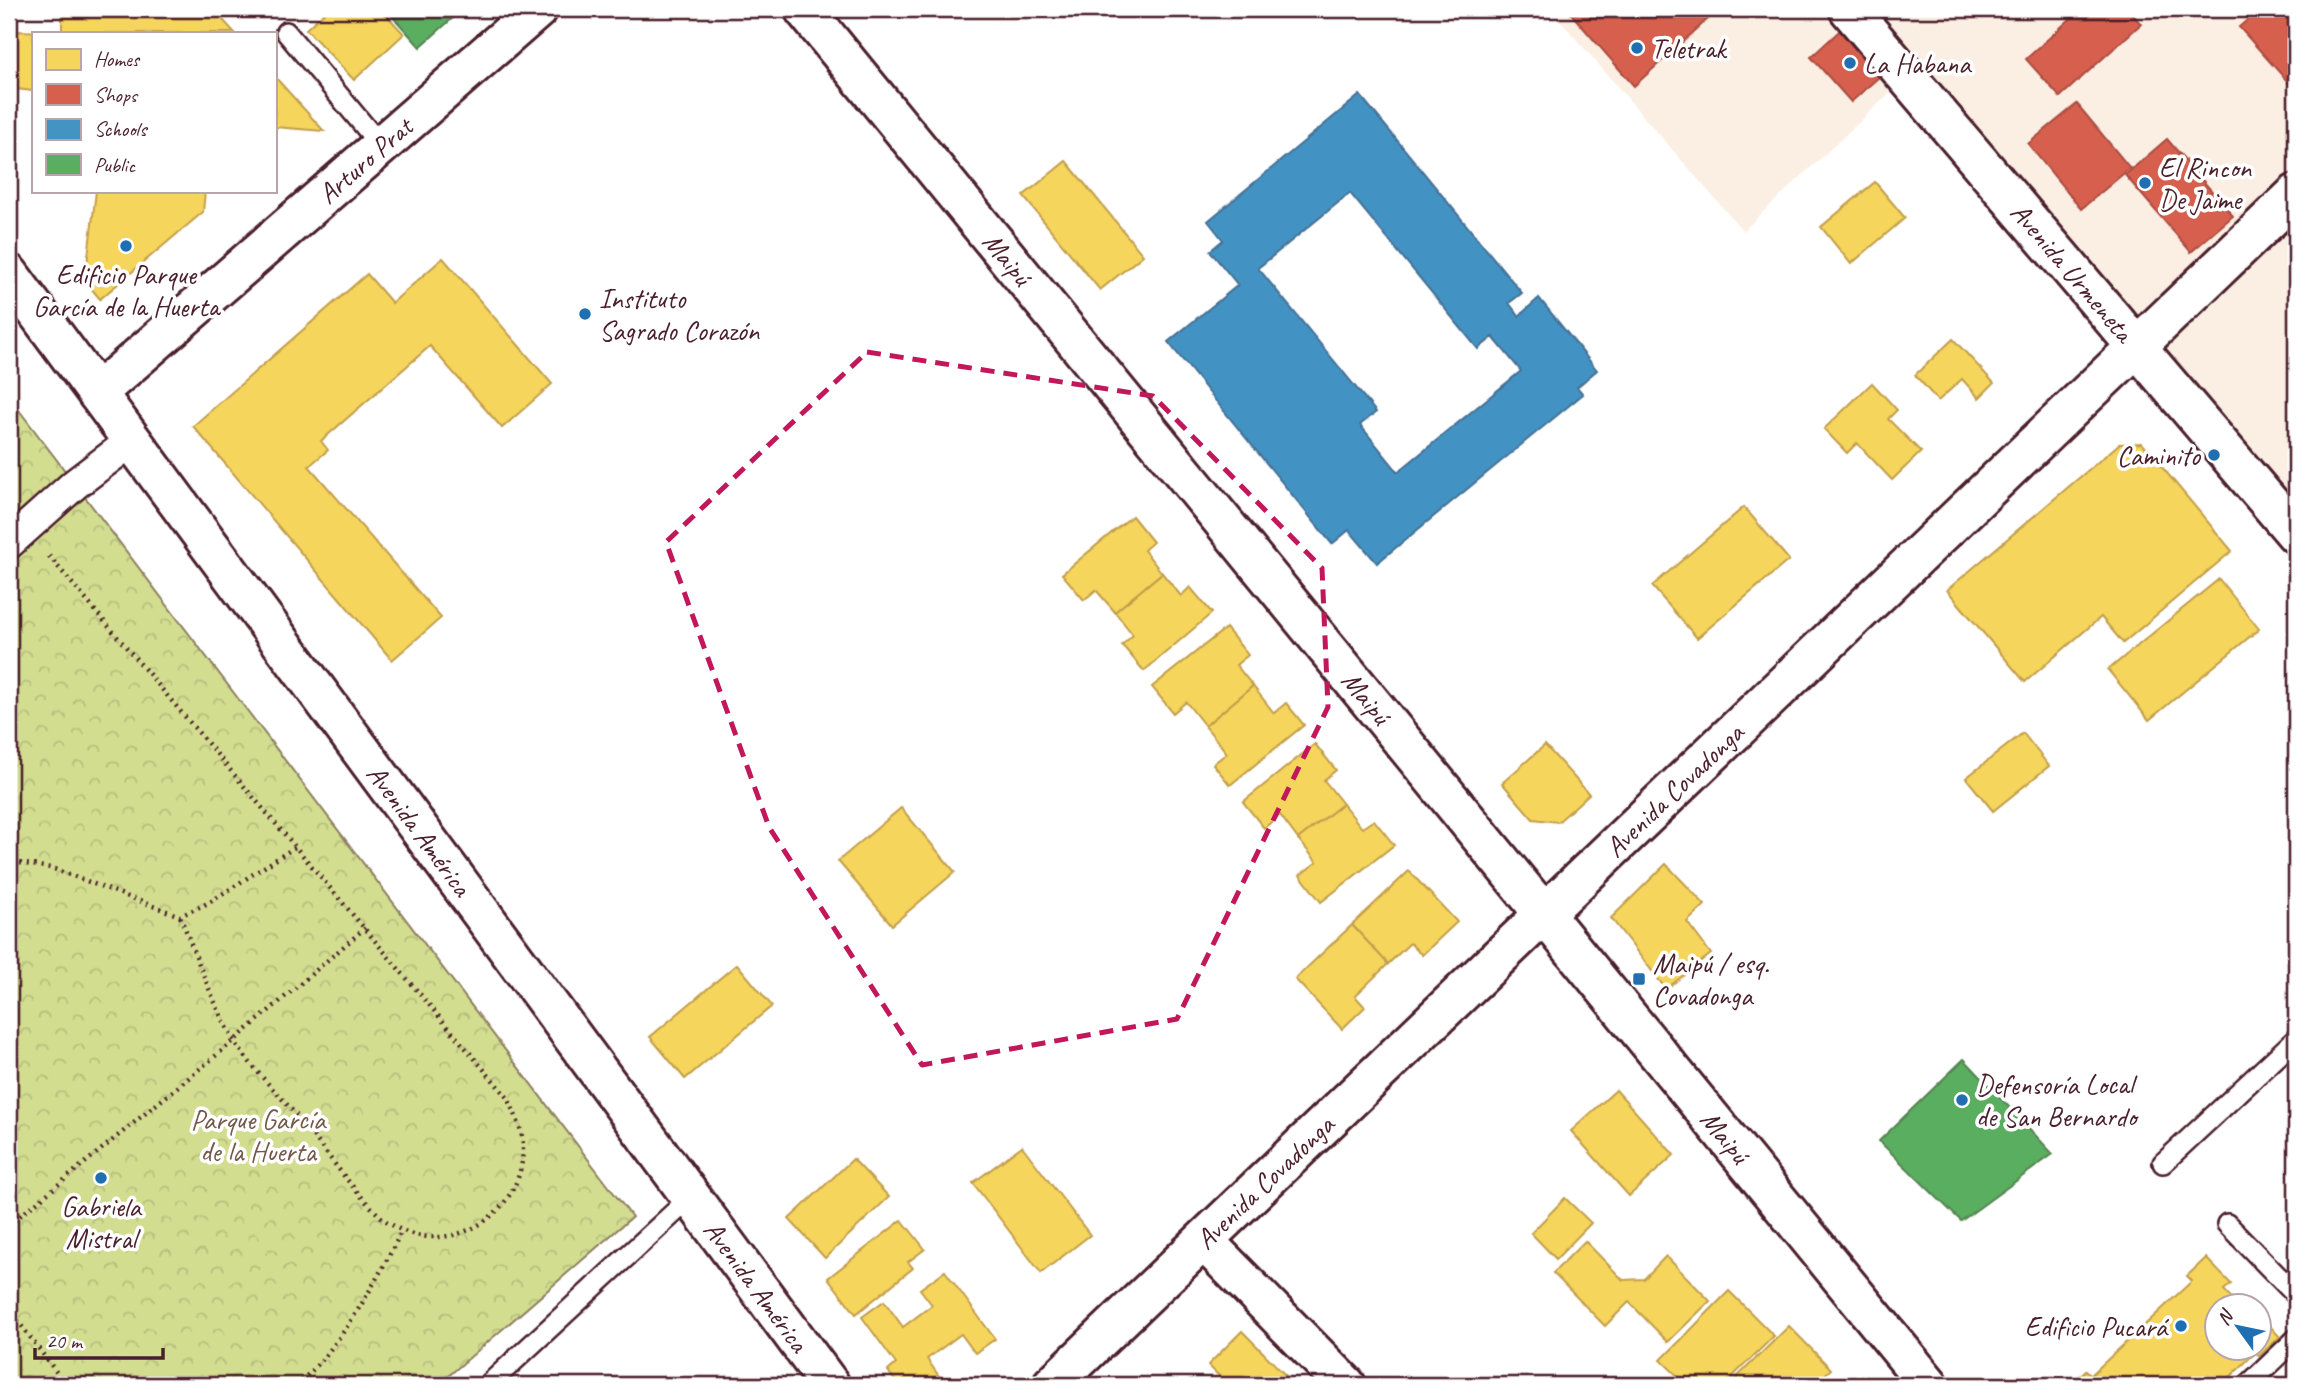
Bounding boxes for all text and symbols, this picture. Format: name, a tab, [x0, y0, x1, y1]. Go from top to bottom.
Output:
place label: Teletrak	[1651, 31, 1728, 66]
legend	[32, 32, 276, 192]
marker: Teletrak	[1629, 40, 1645, 56]
text: Homes	[94, 46, 141, 72]
place label: La Habana	[1864, 46, 1972, 81]
marker: La Habana	[1842, 55, 1858, 71]
text: Shops	[94, 82, 139, 108]
street label: Arturo Prat	[310, 107, 421, 211]
text: Schools	[94, 116, 148, 142]
place label: El Rincon De Jaime	[2159, 150, 2253, 217]
text: Public	[94, 152, 136, 178]
marker: El Rincon De Jaime	[2137, 175, 2153, 191]
street label: Avenida Urmeneta	[2004, 195, 2143, 350]
street label: Maipú	[976, 225, 1042, 294]
marker: Edificio Parque García de la Huerta	[118, 238, 134, 254]
place label: Edificio Parque García de la Huerta	[33, 257, 221, 324]
place label: Instituto Sagrado Corazón	[599, 281, 761, 348]
marker: Instituto Sagrado Corazón	[577, 306, 593, 322]
place label: Caminito	[2117, 438, 2202, 473]
marker: Caminito	[2206, 447, 2222, 463]
street label: Maipú	[1335, 663, 1400, 733]
street label: Avenida Covadonga	[1597, 714, 1752, 864]
street label: Avenida América	[360, 757, 481, 904]
place label: Maipú / esq. Covadonga	[1653, 946, 1770, 1013]
marker: Maipú / esq. Covadonga	[1631, 971, 1647, 987]
place label: Defensoría Local de San Bernardo	[1976, 1067, 2140, 1134]
marker: Defensoría Local de San Bernardo	[1954, 1092, 1970, 1108]
park label: Parque García de la Huerta	[191, 1102, 327, 1169]
street label: Maipú	[1693, 1102, 1759, 1172]
street label: Avenida Covadonga	[1188, 1106, 1342, 1256]
marker: Gabriela Mistral	[93, 1170, 109, 1186]
place label: Gabriela Mistral	[61, 1189, 142, 1256]
street label: Avenida América	[697, 1213, 818, 1360]
north arrow	[2204, 1292, 2274, 1362]
text: N	[2211, 1304, 2240, 1330]
place label: Edificio Pucará	[2025, 1309, 2170, 1344]
scale bar	[35, 1317, 163, 1361]
marker: Edificio Pucará	[2173, 1318, 2189, 1334]
text: 20 m	[46, 1328, 84, 1354]

